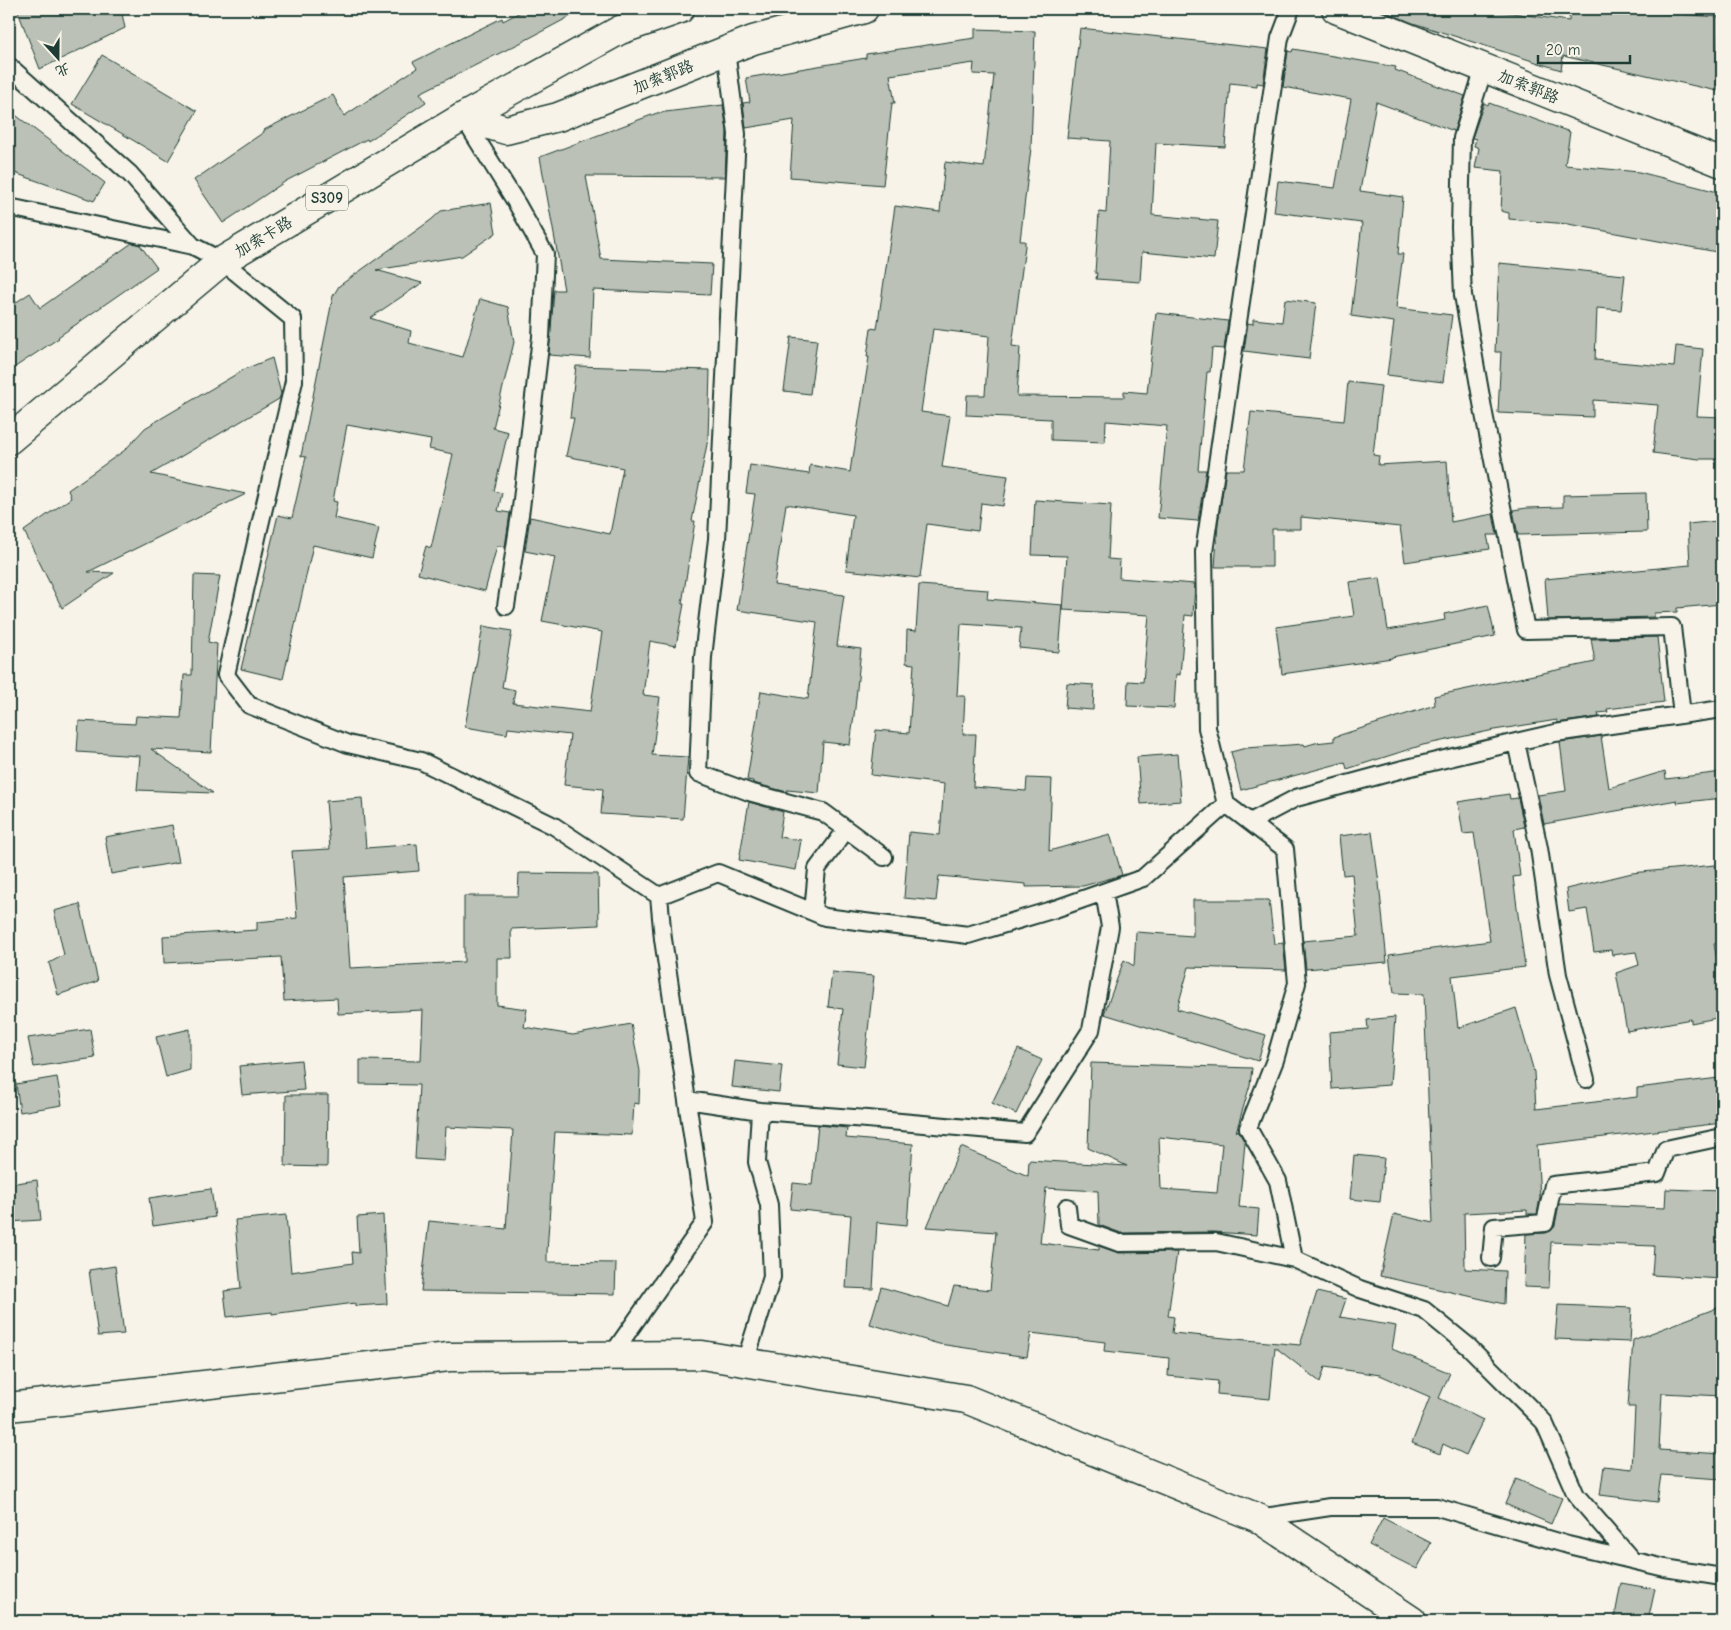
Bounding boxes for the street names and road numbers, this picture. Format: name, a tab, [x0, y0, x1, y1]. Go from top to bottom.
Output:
street label: 加索郭路	[630, 57, 696, 97]
street label: 加索郭路	[1496, 67, 1562, 107]
road number: S309	[306, 186, 348, 210]
street label: 加索卡路	[231, 213, 296, 261]

